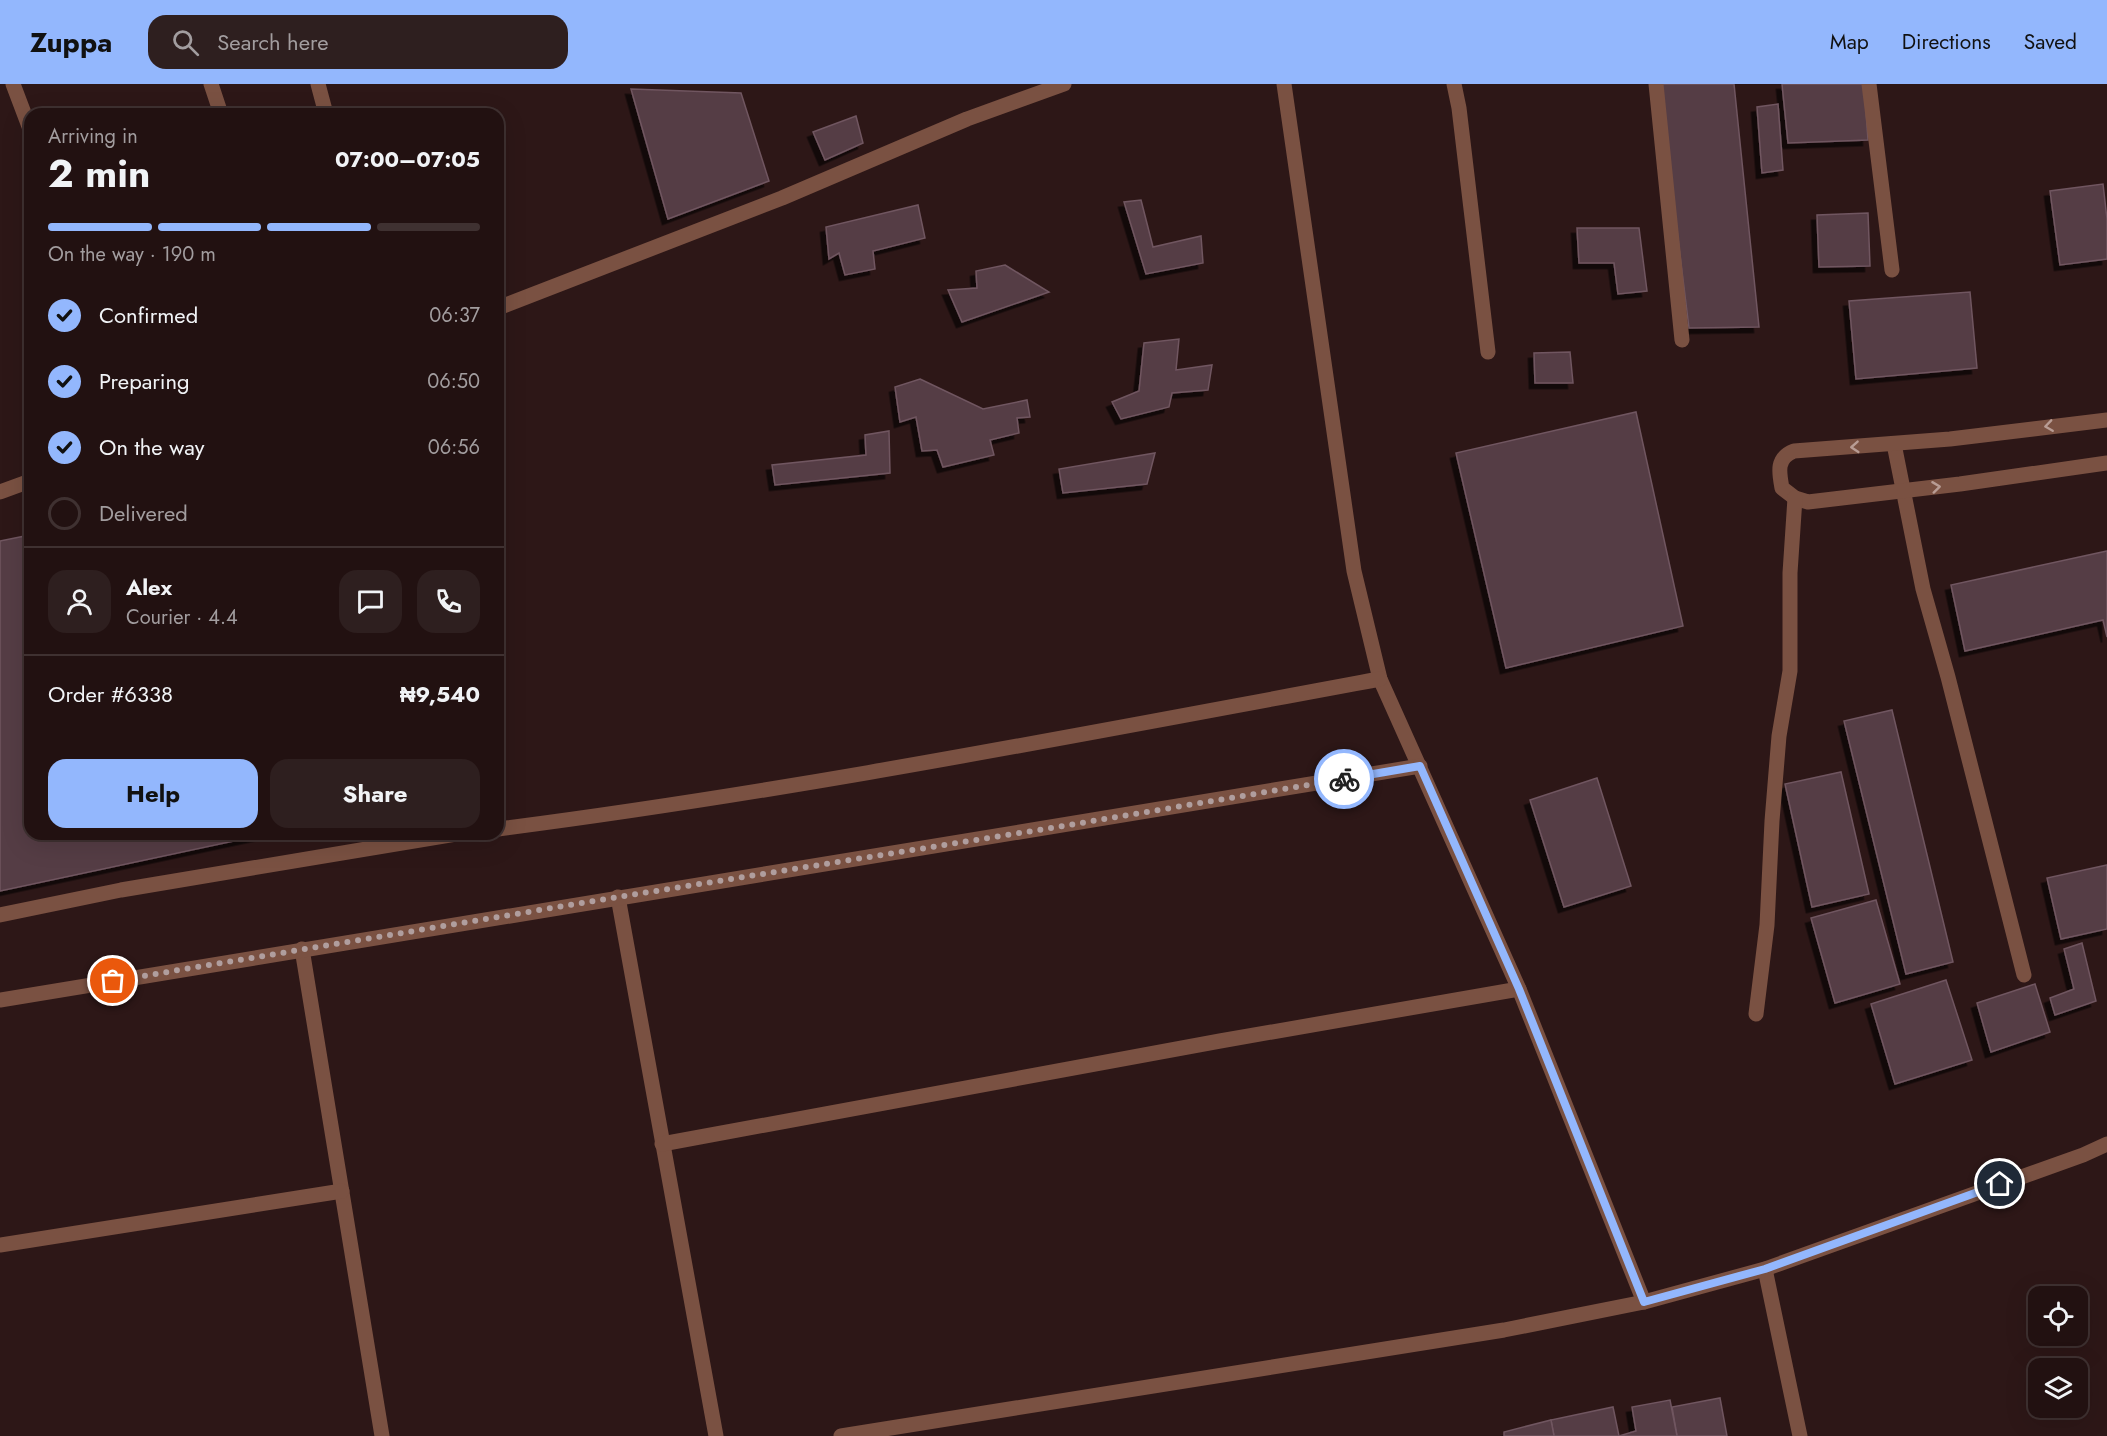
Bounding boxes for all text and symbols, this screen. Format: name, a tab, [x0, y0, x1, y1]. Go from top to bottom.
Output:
search box	[148, 15, 568, 69]
text: Zuppa	[30, 22, 112, 63]
icon: search	[169, 26, 202, 59]
text: Search here	[217, 26, 329, 58]
text: Map	[1830, 27, 1869, 57]
text: Directions	[1902, 27, 1991, 57]
text: Saved	[2024, 27, 2077, 57]
text: Arriving in	[48, 122, 138, 151]
text: 07:00–07:05	[335, 143, 480, 175]
text: 2 min	[48, 145, 150, 202]
text: On the way · 190 m	[48, 240, 216, 269]
icon: check	[48, 299, 81, 332]
text: Confirmed	[99, 299, 198, 331]
text: 06:37	[429, 301, 480, 330]
icon: check	[48, 365, 81, 398]
text: Preparing	[99, 365, 190, 397]
text: 06:50	[427, 367, 480, 396]
one-way arrow	[2044, 420, 2053, 432]
icon: check	[48, 431, 81, 464]
text: On the way	[99, 431, 204, 463]
text: 06:56	[428, 433, 480, 462]
one-way arrow	[1851, 440, 1860, 453]
one-way arrow	[1932, 481, 1941, 494]
text: Delivered	[99, 497, 188, 529]
button: person	[48, 570, 111, 633]
button: chat	[339, 570, 402, 633]
button: phone	[417, 570, 480, 633]
text: Alex	[126, 571, 172, 603]
text: Courier · 4.4	[126, 603, 238, 632]
text: Order #6338	[48, 678, 173, 710]
text: ₦9,540	[400, 678, 480, 710]
courier	[1314, 749, 1374, 809]
button: Help	[48, 759, 258, 828]
button: Share	[270, 759, 480, 828]
icon: bike	[1328, 763, 1361, 796]
pin	[87, 955, 138, 1006]
icon: bag	[96, 964, 129, 997]
pin	[1974, 1158, 2025, 1209]
icon: home	[1983, 1167, 2016, 1200]
map controls	[2028, 1286, 2088, 1418]
button: locate	[2028, 1286, 2088, 1346]
button: layers	[2028, 1358, 2088, 1418]

